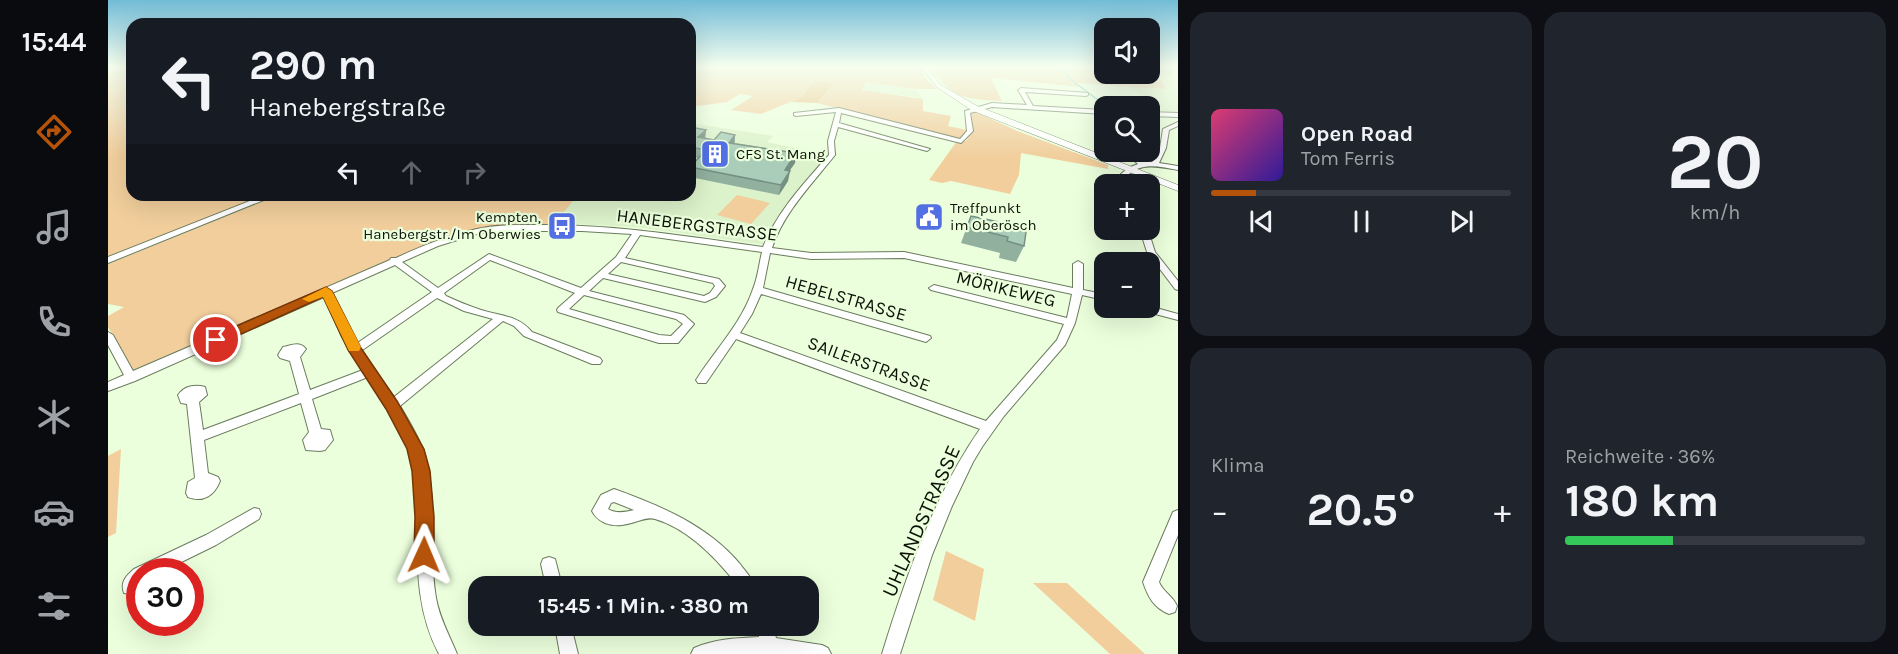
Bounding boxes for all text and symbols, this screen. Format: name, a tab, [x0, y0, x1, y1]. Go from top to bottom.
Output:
map controls	[1094, 18, 1160, 318]
button: sound	[1094, 18, 1160, 84]
text: 15:44	[22, 26, 86, 58]
text: 290 m	[249, 40, 377, 90]
icon: left	[150, 42, 228, 120]
text: Hanebergstraße	[249, 91, 446, 123]
button: search	[1094, 96, 1160, 162]
icon: directions	[33, 111, 75, 153]
text: 20	[1667, 116, 1763, 208]
text: Open Road	[1301, 121, 1413, 147]
building icon: CFS St. Mang	[699, 138, 731, 170]
place label: CFS St. Mang	[736, 145, 826, 163]
text: Tom Ferris	[1301, 147, 1395, 170]
icon: left	[332, 156, 365, 189]
icon: ahead	[395, 156, 428, 189]
icon: right	[458, 156, 491, 189]
button: +	[1094, 174, 1160, 240]
place label: Treffpunkt im Oberösch	[950, 199, 1037, 234]
public building icon: Treffpunkt im Oberösch	[913, 201, 945, 233]
text: km/h	[1690, 201, 1740, 224]
street label: HANEBERGSTRASSE	[615, 204, 779, 246]
icon: previous	[1245, 205, 1278, 238]
icon: pause	[1345, 205, 1378, 238]
icon: next	[1445, 205, 1478, 238]
icon: music	[33, 206, 75, 248]
place label: Kempten, Hanebergstr./Im Oberwies	[363, 208, 541, 243]
bus stop icon: Kempten, Hanebergstr./Im Oberwies	[546, 210, 578, 242]
button: −	[1094, 252, 1160, 318]
street label: MÖRIKEWEG	[954, 266, 1058, 312]
street label: HEBELSTRASSE	[783, 270, 909, 326]
icon: phone	[33, 301, 75, 343]
pin	[190, 314, 241, 365]
icon: arrive	[199, 323, 232, 356]
street label: SAILERSTRASSE	[805, 332, 933, 396]
icon: climate	[33, 396, 75, 438]
street label: UHLANDSTRASSE	[877, 442, 965, 600]
text: Reichweite · 36%	[1565, 445, 1715, 468]
text: Klima	[1211, 454, 1264, 477]
text: 180 km	[1565, 475, 1719, 527]
text: 20.5°	[1306, 484, 1416, 536]
icon: car	[33, 491, 75, 533]
text: −	[1211, 492, 1228, 530]
text: +	[1494, 492, 1511, 530]
position arrow	[392, 523, 456, 587]
speed limit sign: 30	[126, 558, 204, 636]
icon: filters	[33, 585, 75, 627]
text: 15:45 · 1 Min. · 380 m	[538, 593, 749, 619]

